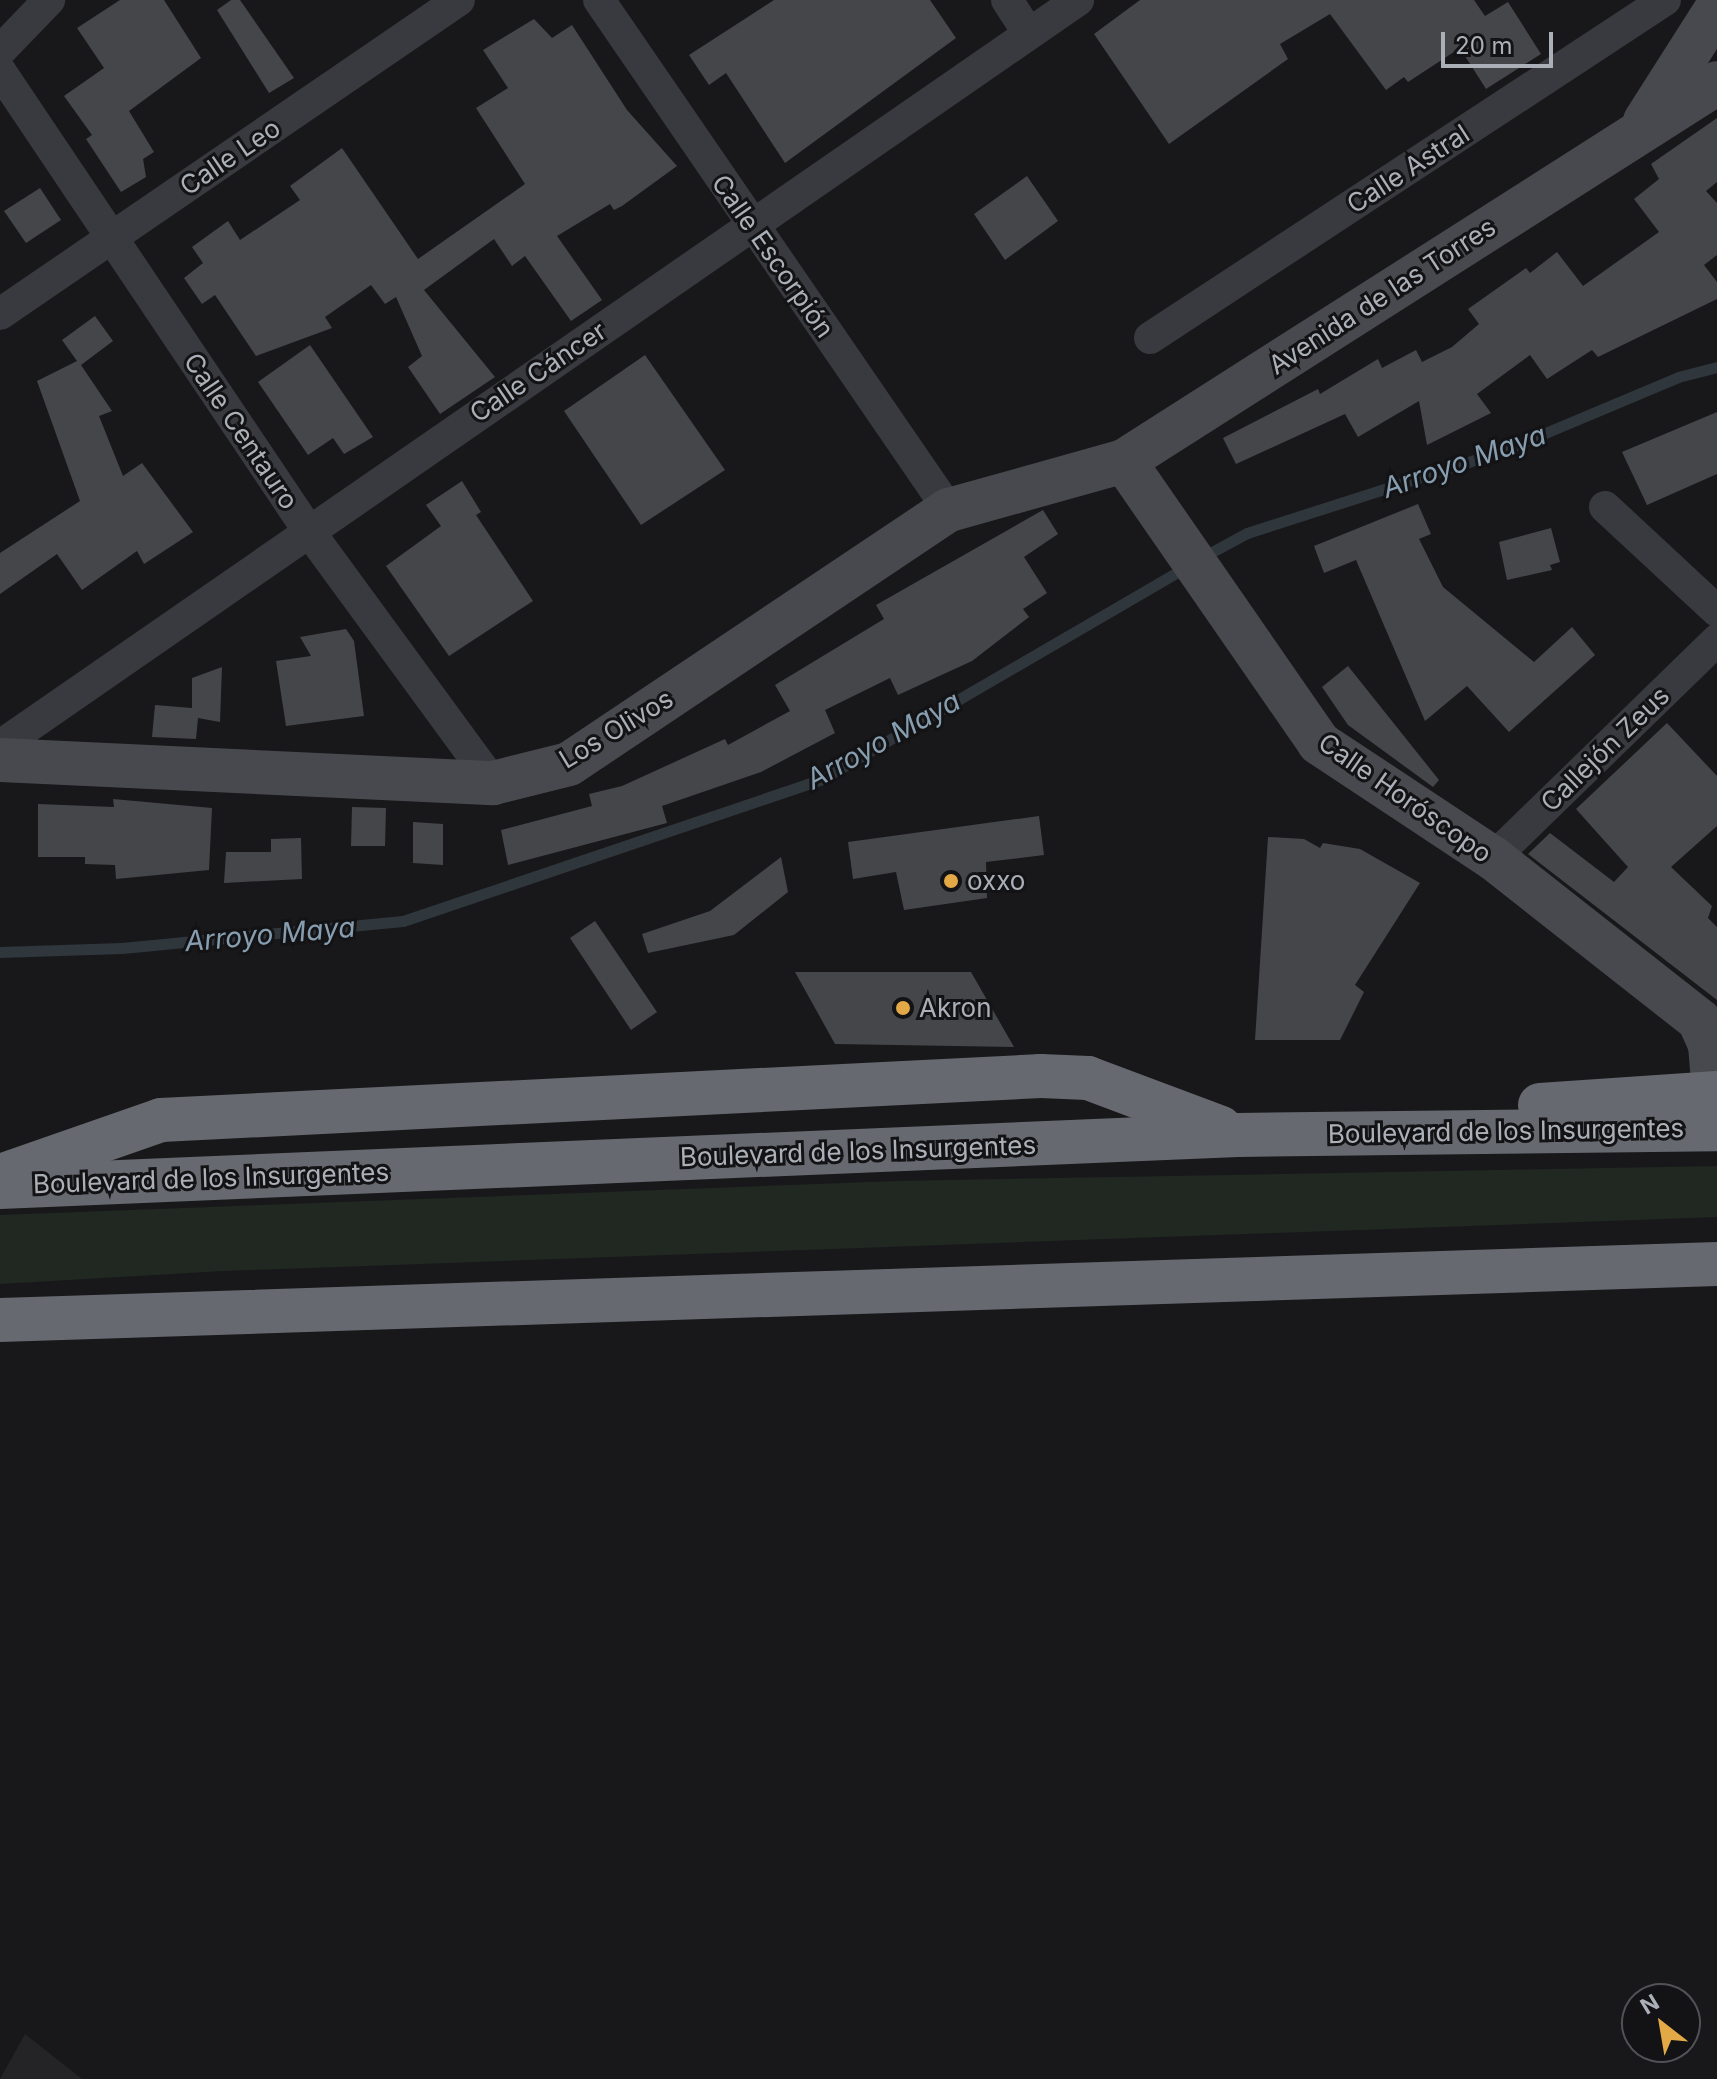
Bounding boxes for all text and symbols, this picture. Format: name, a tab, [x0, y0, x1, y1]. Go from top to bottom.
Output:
scale bar	[1445, 16, 1557, 66]
text: 20 m	[1455, 31, 1513, 60]
street label: Calle Leo	[174, 112, 286, 202]
street label: Calle Astral	[1341, 118, 1475, 220]
street label: Calle Escorpión	[705, 168, 841, 344]
street label: Avenida de las Torres	[1263, 211, 1501, 381]
street label: Calle Cáncer	[464, 315, 612, 429]
street label: Calle Centauro	[177, 347, 305, 515]
water label: Arroyo Maya	[1378, 417, 1550, 505]
street label: Callejón Zeus	[1534, 680, 1676, 818]
street label: Los Olivos	[553, 683, 679, 775]
water label: Arroyo Maya	[800, 684, 966, 796]
street label: Calle Horóscopo	[1312, 727, 1498, 869]
place label: oxxo	[967, 865, 1025, 897]
marker: oxxo	[942, 872, 960, 890]
water label: Arroyo Maya	[183, 910, 357, 958]
place label: Akron	[919, 992, 992, 1024]
marker: Akron	[894, 999, 912, 1017]
street label: Boulevard de los Insurgentes	[1328, 1112, 1684, 1150]
street label: Boulevard de los Insurgentes	[679, 1129, 1037, 1173]
street label: Boulevard de los Insurgentes	[32, 1156, 390, 1200]
north arrow	[1621, 1983, 1701, 2063]
text: N	[1636, 1989, 1664, 2020]

